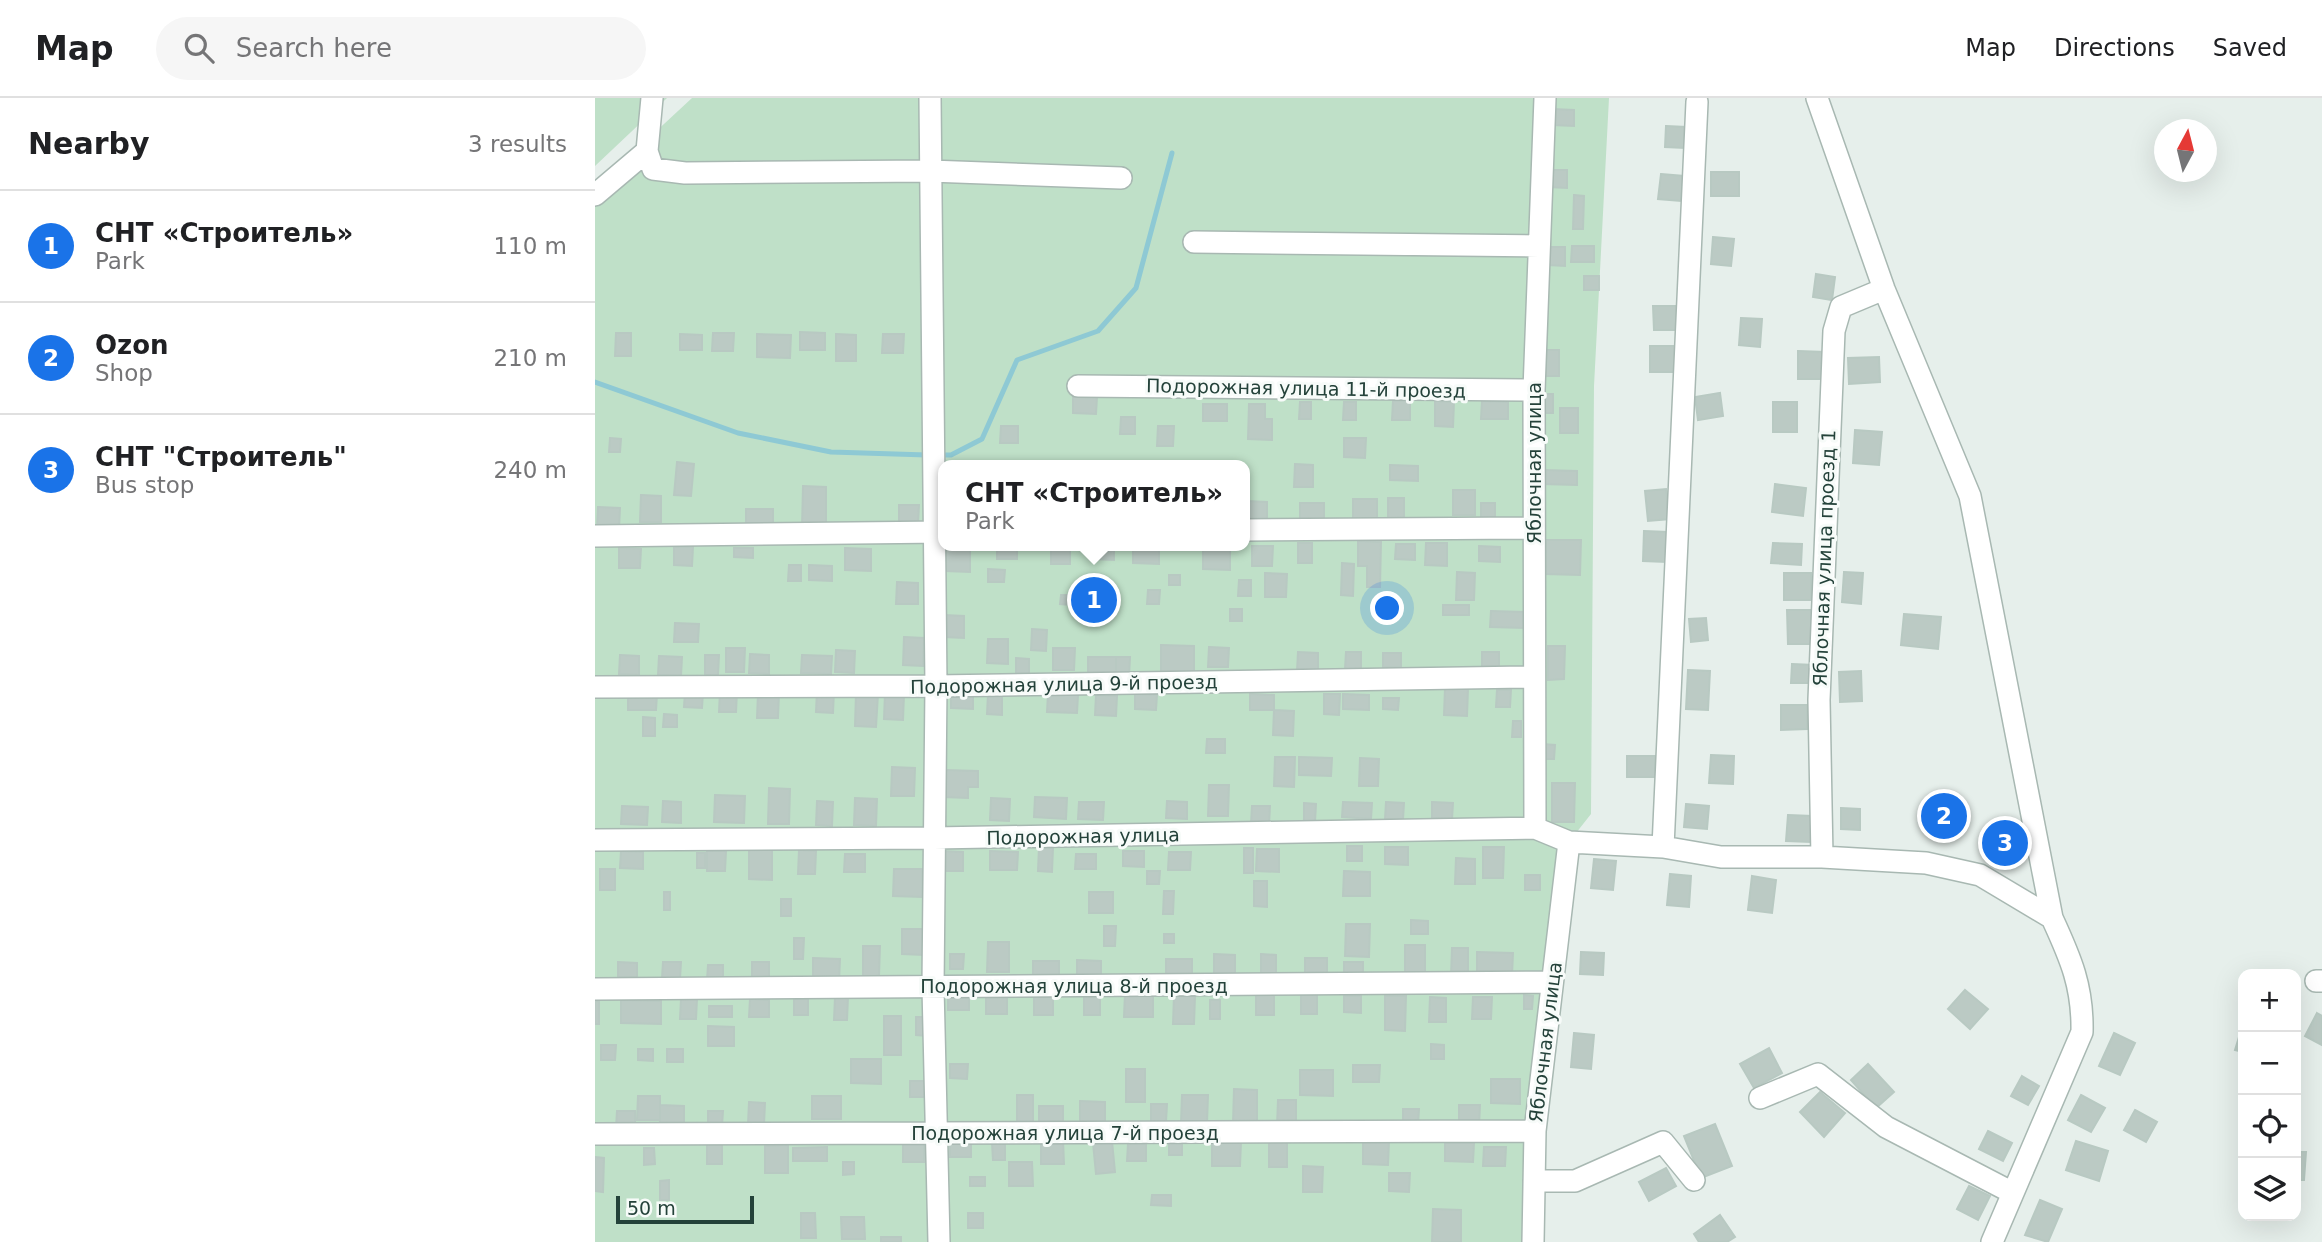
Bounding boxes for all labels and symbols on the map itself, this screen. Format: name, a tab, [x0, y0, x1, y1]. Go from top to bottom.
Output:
north arrow	[2154, 119, 2217, 182]
street label: Подорожная улица 11-й проезд	[1146, 374, 1466, 402]
street label: Яблочная улица	[1523, 382, 1545, 544]
street label: Яблочная улица проезд 1	[1809, 429, 1839, 687]
pin: 1	[1071, 574, 1117, 626]
your location	[1370, 591, 1404, 625]
street label: Подорожная улица 9-й проезд	[910, 670, 1218, 698]
pin: 2	[1921, 790, 1967, 842]
pin: 3	[1982, 817, 2028, 869]
street label: Подорожная улица	[986, 823, 1180, 849]
street label: Яблочная улица	[1524, 960, 1566, 1124]
street label: Подорожная улица 8-й проезд	[920, 975, 1228, 997]
street label: Подорожная улица 7-й проезд	[911, 1122, 1219, 1144]
scale bar	[616, 1193, 754, 1225]

